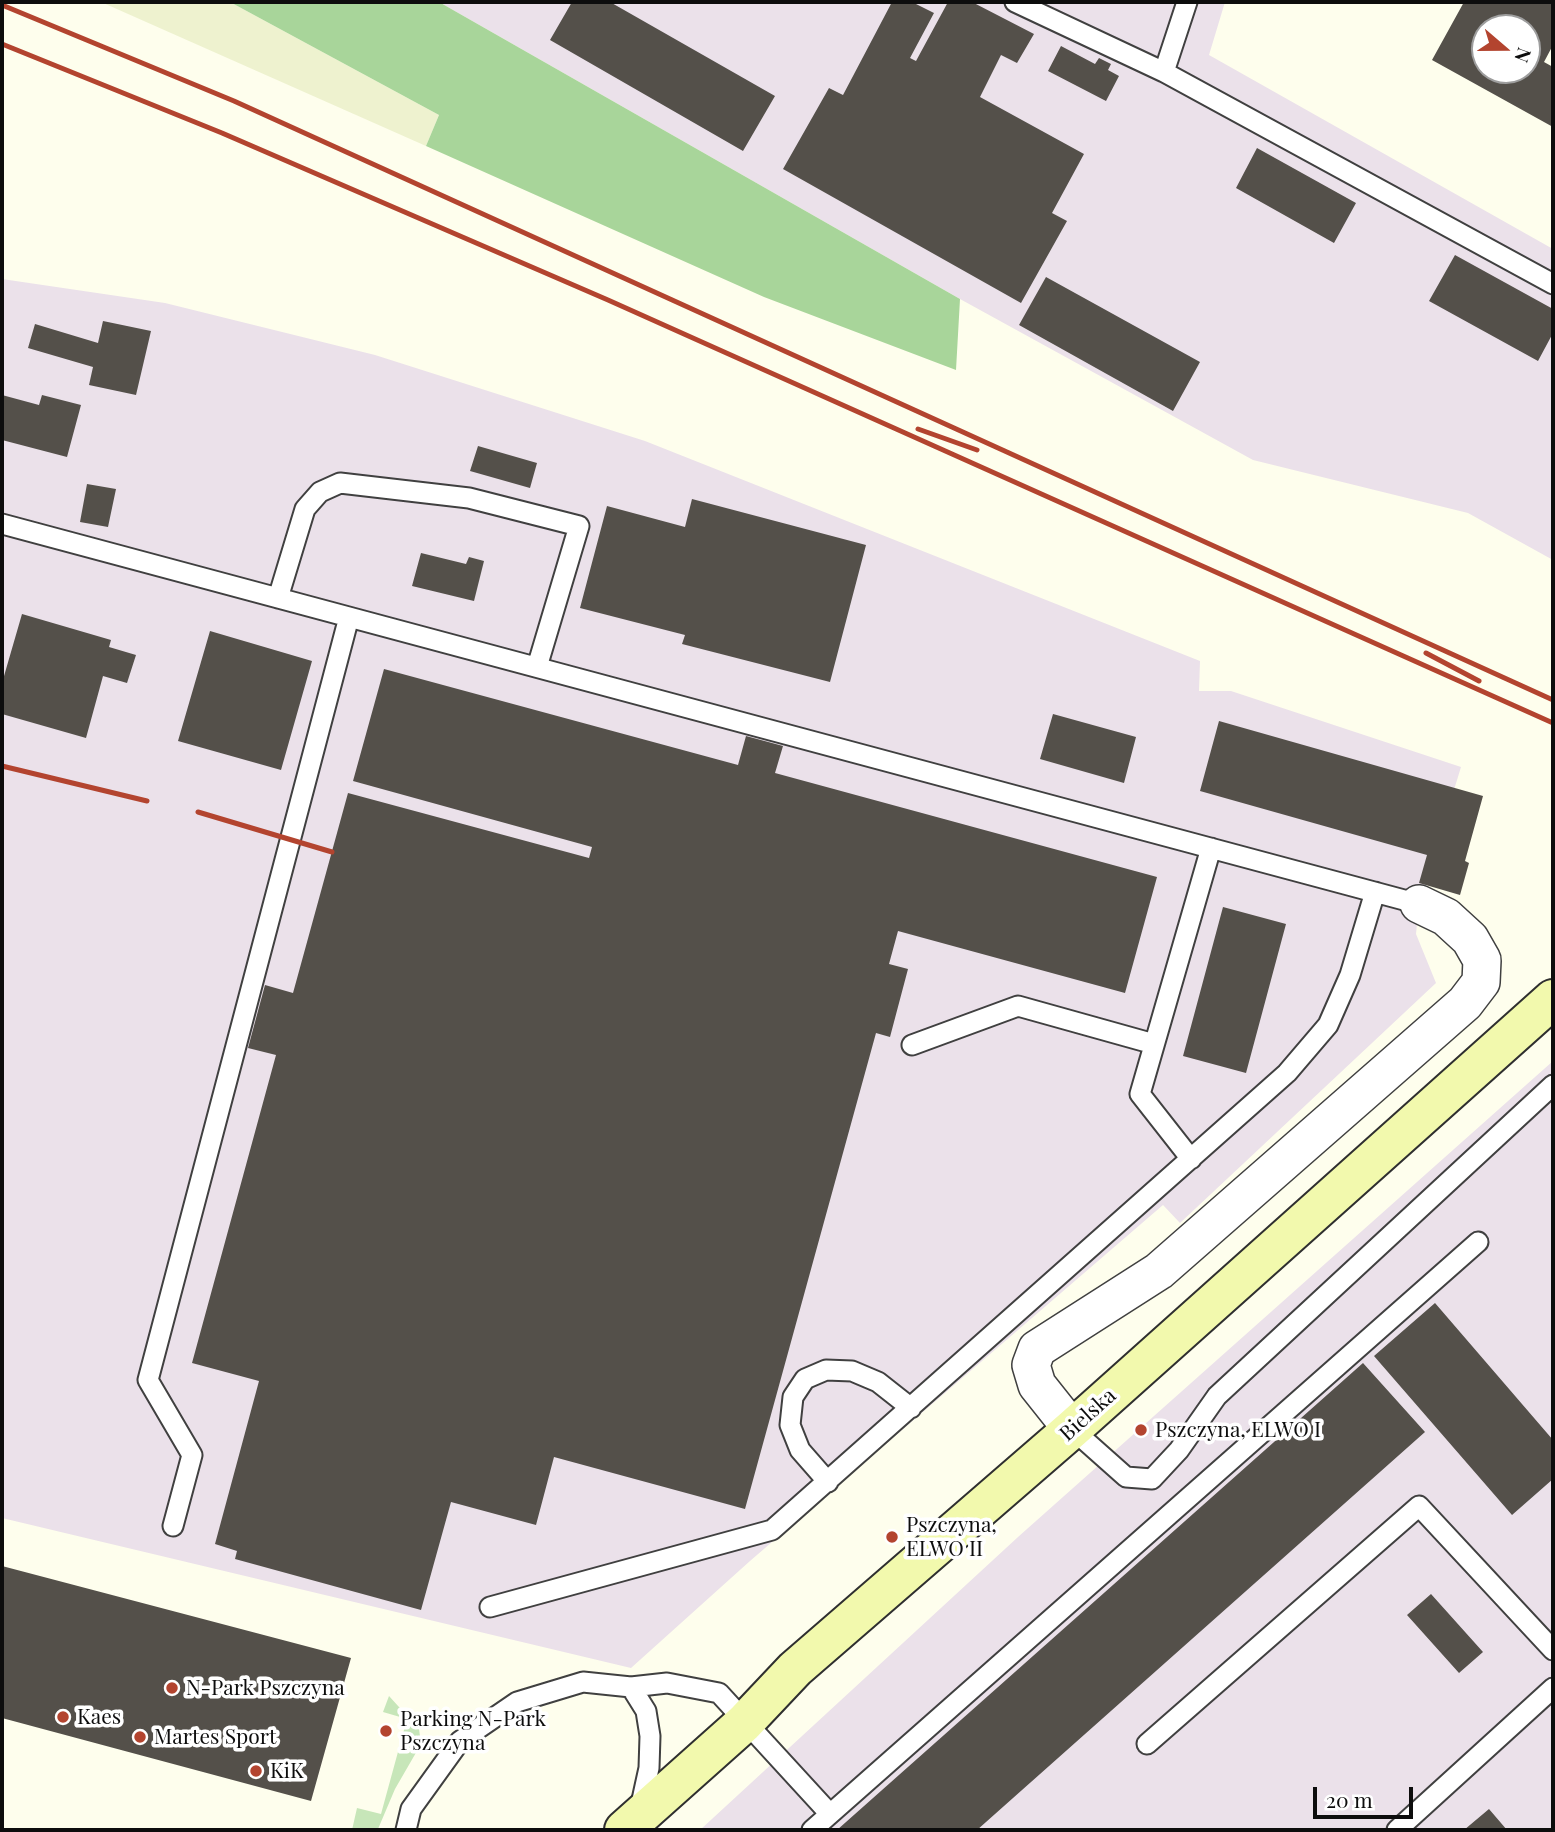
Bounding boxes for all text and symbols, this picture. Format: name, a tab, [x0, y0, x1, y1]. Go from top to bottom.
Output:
north arrow	[1471, 14, 1541, 84]
text: N	[1509, 45, 1538, 66]
street label: Bielska	[1055, 1383, 1121, 1447]
place label: Pszczyna, ELWO I	[1155, 1417, 1321, 1443]
marker: Pszczyna, ELWO I	[1133, 1422, 1149, 1438]
place label: Pszczyna, ELWO II	[906, 1512, 997, 1562]
marker: Pszczyna, ELWO II	[884, 1529, 900, 1545]
place label: N-Park Pszczyna	[186, 1675, 345, 1701]
marker: N-Park Pszczyna	[164, 1680, 180, 1696]
place label: Kaes	[77, 1704, 121, 1730]
place label: Parking N-Park Pszczyna	[400, 1706, 546, 1756]
marker: Kaes	[55, 1709, 71, 1725]
marker: Parking N-Park Pszczyna	[378, 1723, 394, 1739]
place label: Martes Sport	[154, 1724, 276, 1750]
marker: Martes Sport	[132, 1729, 148, 1745]
place label: KiK	[270, 1758, 304, 1784]
marker: KiK	[248, 1763, 264, 1779]
scale bar	[1317, 1772, 1417, 1816]
text: 20 m	[1326, 1785, 1373, 1813]

